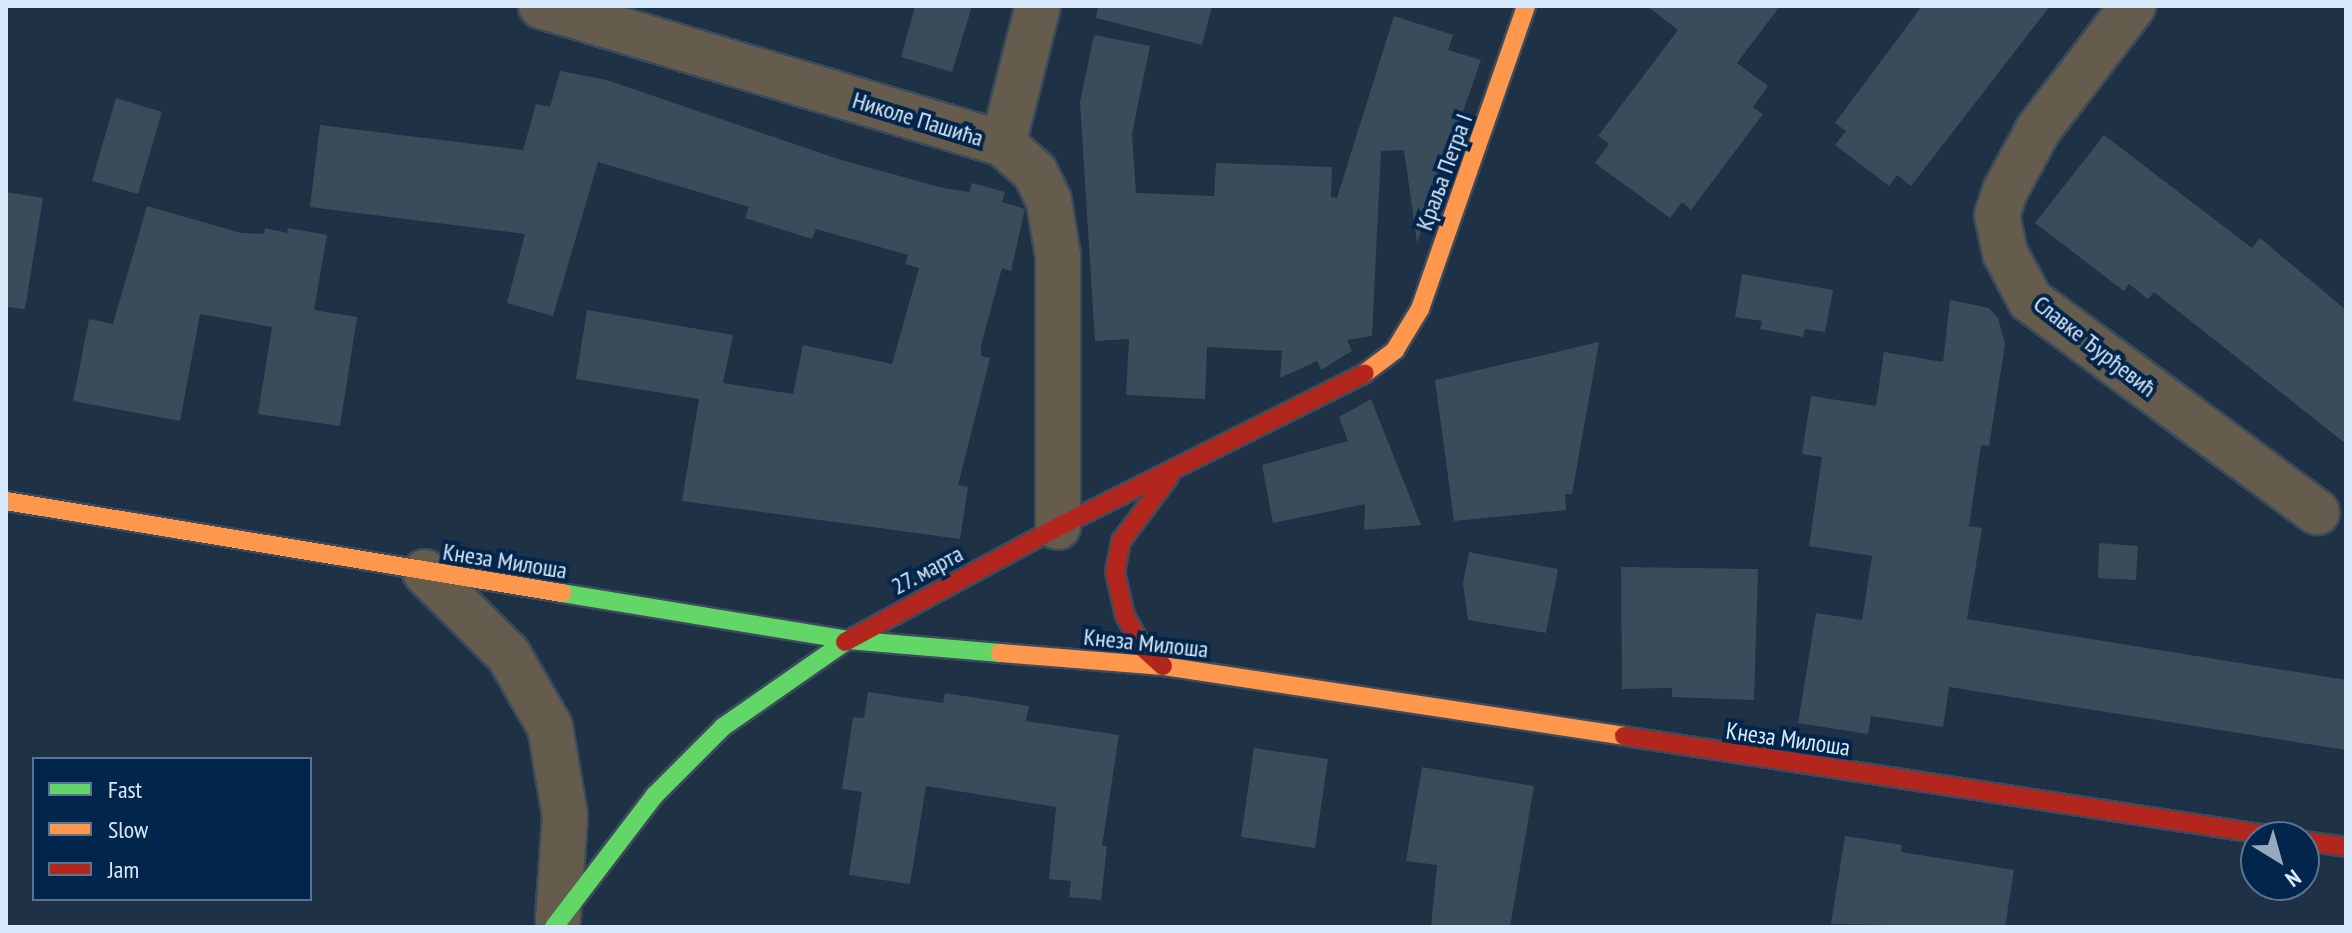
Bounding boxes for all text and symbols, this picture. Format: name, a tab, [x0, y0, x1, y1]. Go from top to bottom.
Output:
street label: Николе Пашића	[849, 86, 987, 152]
street label: Краља Петра I	[1410, 110, 1478, 234]
street label: Славке Ђурђевић	[2028, 289, 2162, 403]
street label: Кнеза Милоша	[441, 537, 569, 585]
street label: 27. марта	[886, 539, 968, 601]
street label: Кнеза Милоша	[1082, 622, 1210, 664]
street label: Кнеза Милоша	[1724, 716, 1852, 762]
legend	[32, 757, 312, 901]
text: Fast	[108, 774, 142, 805]
text: Slow	[108, 814, 148, 845]
north arrow	[2240, 821, 2320, 901]
text: Jam	[108, 854, 139, 885]
text: N	[2280, 864, 2306, 893]

